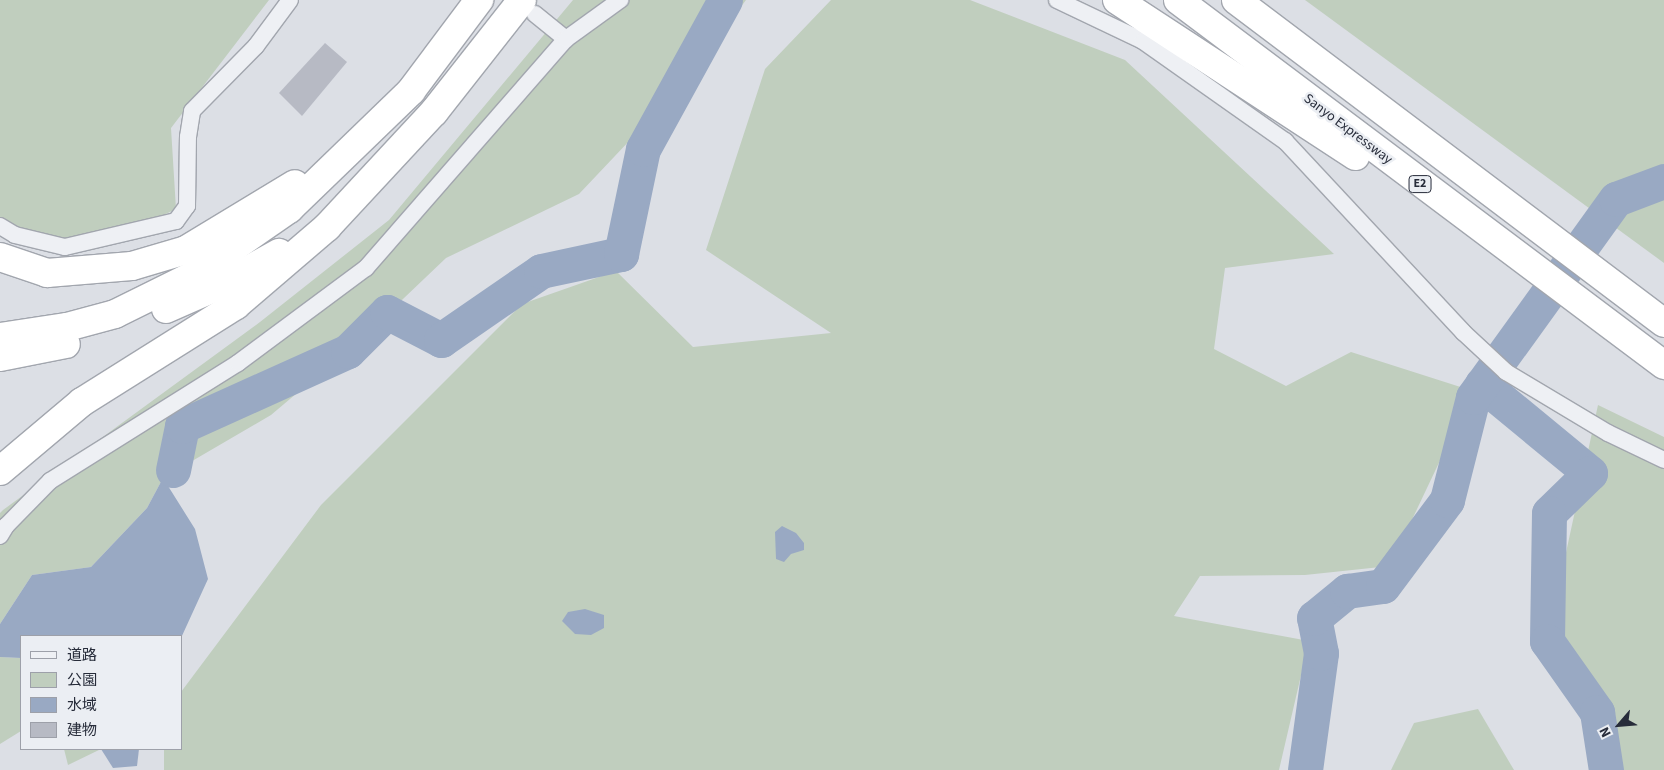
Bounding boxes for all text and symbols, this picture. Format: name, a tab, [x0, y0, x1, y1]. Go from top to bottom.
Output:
street label: Sanyo Expressway	[1300, 90, 1396, 168]
road number: E2	[1408, 174, 1432, 193]
legend	[20, 635, 182, 750]
text: 道路	[67, 645, 97, 666]
text: 公園	[67, 670, 97, 691]
text: 水域	[67, 695, 97, 716]
north arrow	[1594, 700, 1644, 750]
text: 建物	[67, 720, 97, 741]
text: N	[1595, 723, 1617, 740]

